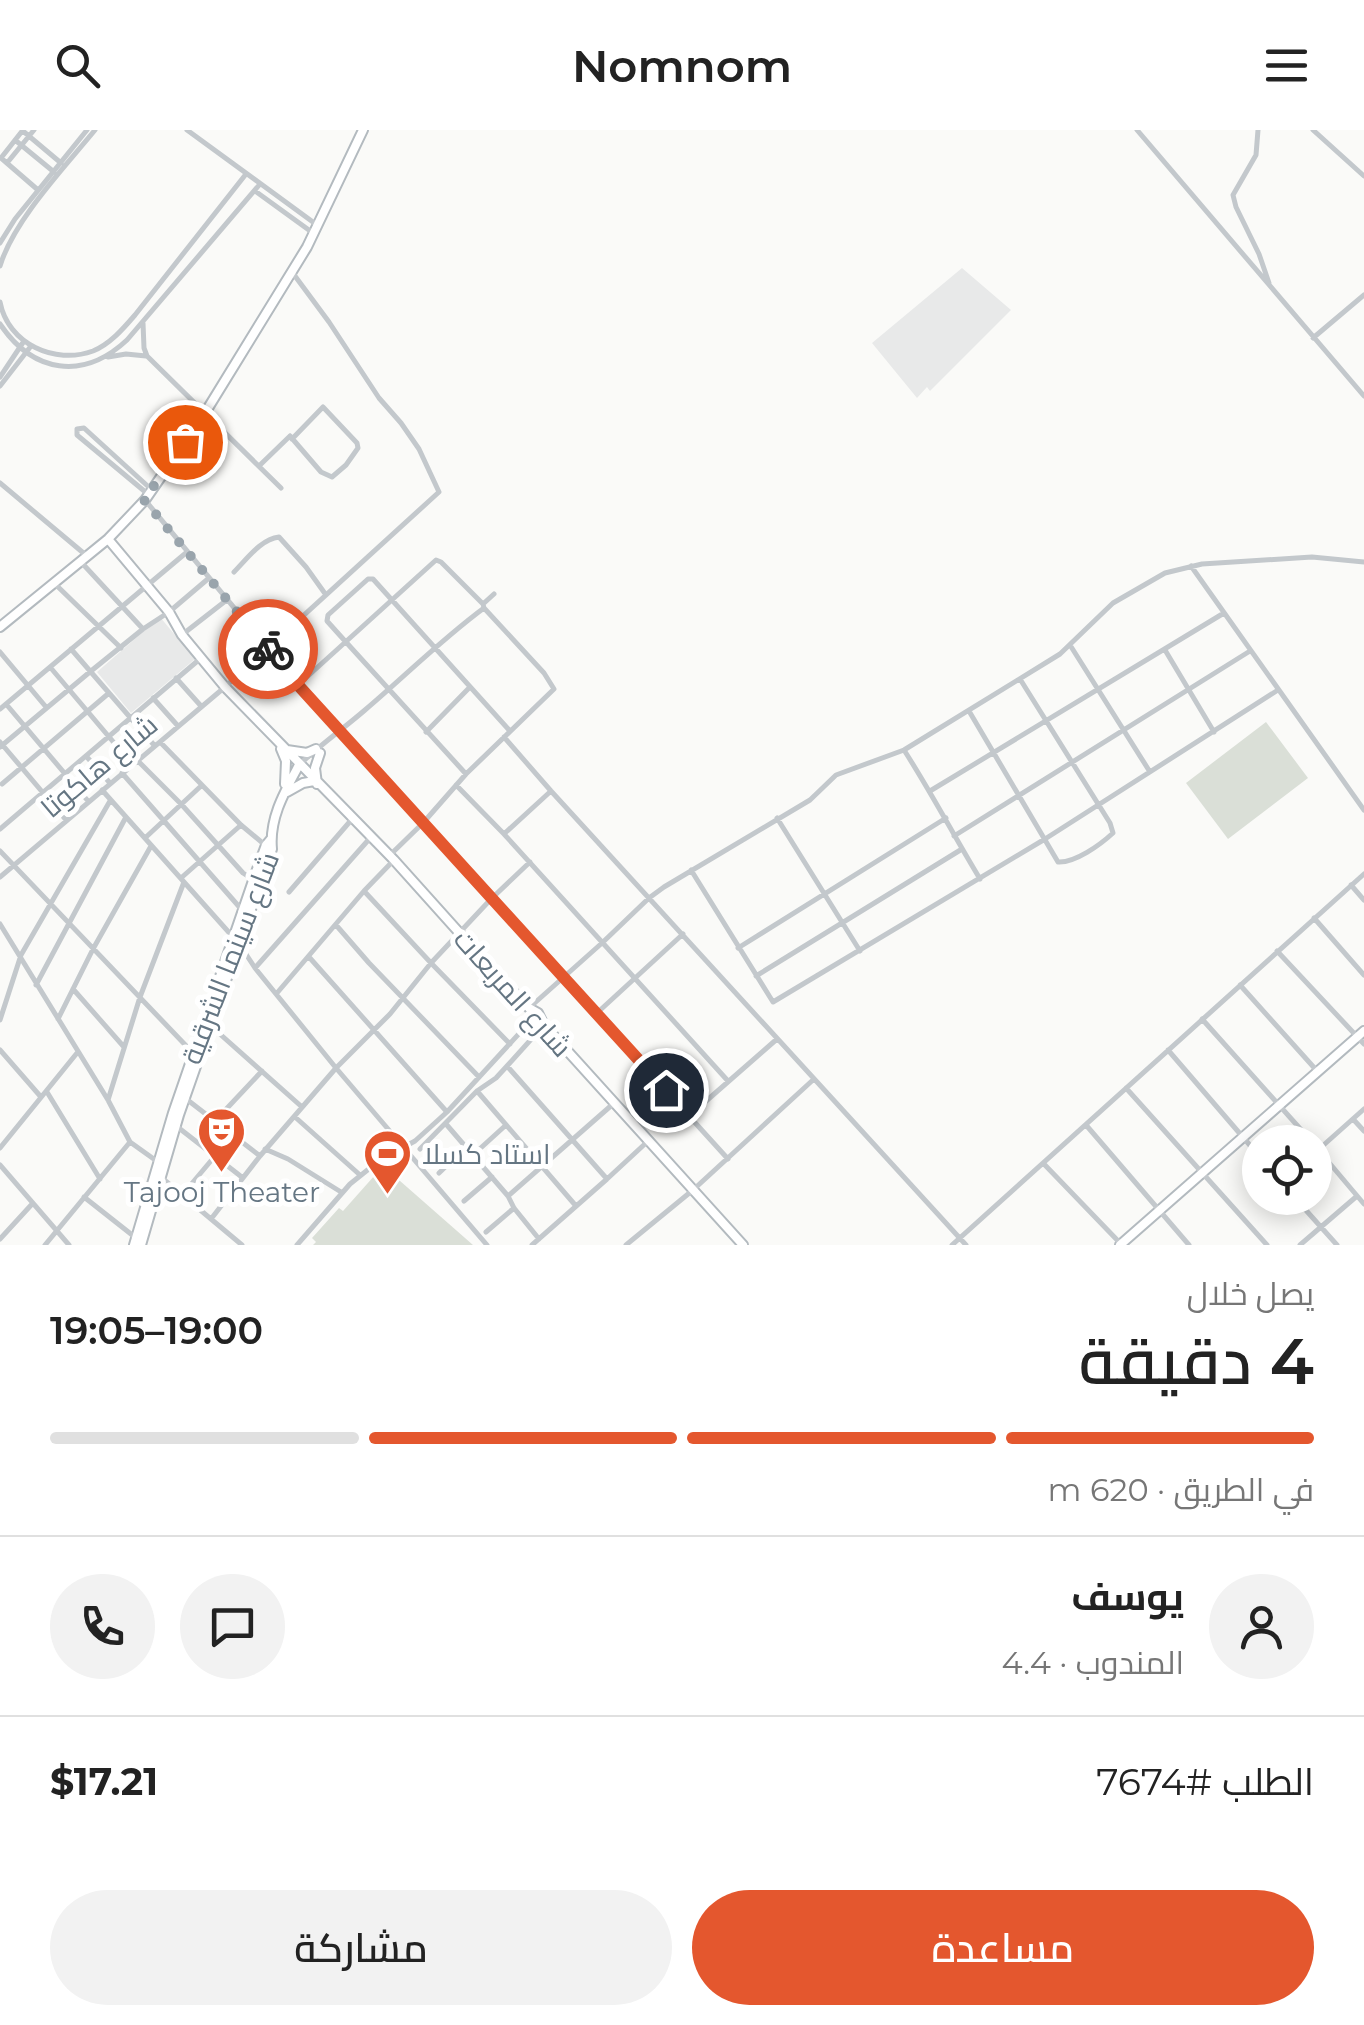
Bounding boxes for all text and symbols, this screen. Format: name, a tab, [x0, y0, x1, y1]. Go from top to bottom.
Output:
icon: search	[50, 38, 105, 93]
text: Nomnom	[572, 38, 792, 93]
icon: menu	[1259, 38, 1314, 93]
pin	[143, 400, 228, 485]
icon: bag	[158, 415, 213, 470]
courier	[218, 599, 318, 699]
icon: bike	[241, 622, 296, 677]
street label: شارع هاكوتا	[34, 707, 165, 826]
street label: شارع سينما الشرقية	[174, 847, 288, 1070]
street label: شارع المربعات	[445, 922, 579, 1065]
pin	[624, 1048, 709, 1133]
icon: home	[639, 1063, 694, 1118]
theatre icon: Tajooj Theater	[196, 1106, 248, 1174]
map controls	[1242, 1125, 1332, 1215]
button: locate	[1242, 1125, 1332, 1215]
sports icon: استاد كسلا	[361, 1128, 413, 1196]
place label: استاد كسلا	[422, 1137, 550, 1171]
place label: Tajooj Theater	[124, 1175, 320, 1209]
text: يصل خلال	[1187, 1274, 1314, 1313]
text: 19:00–19:05	[50, 1307, 263, 1354]
text: 4 دقيقة	[1079, 1321, 1314, 1400]
text: في الطريق · 620 m	[1048, 1470, 1314, 1509]
text: يوسف	[1071, 1573, 1184, 1620]
button: phone	[50, 1574, 155, 1679]
button: chat	[180, 1574, 285, 1679]
button: person	[1209, 1574, 1314, 1679]
text: المندوب · 4.4	[1002, 1643, 1184, 1682]
text: $17.21	[50, 1758, 158, 1805]
text: الطلب #7674	[1096, 1758, 1314, 1805]
button: مشاركة	[50, 1890, 672, 2005]
button: مساعدة	[692, 1890, 1314, 2005]

